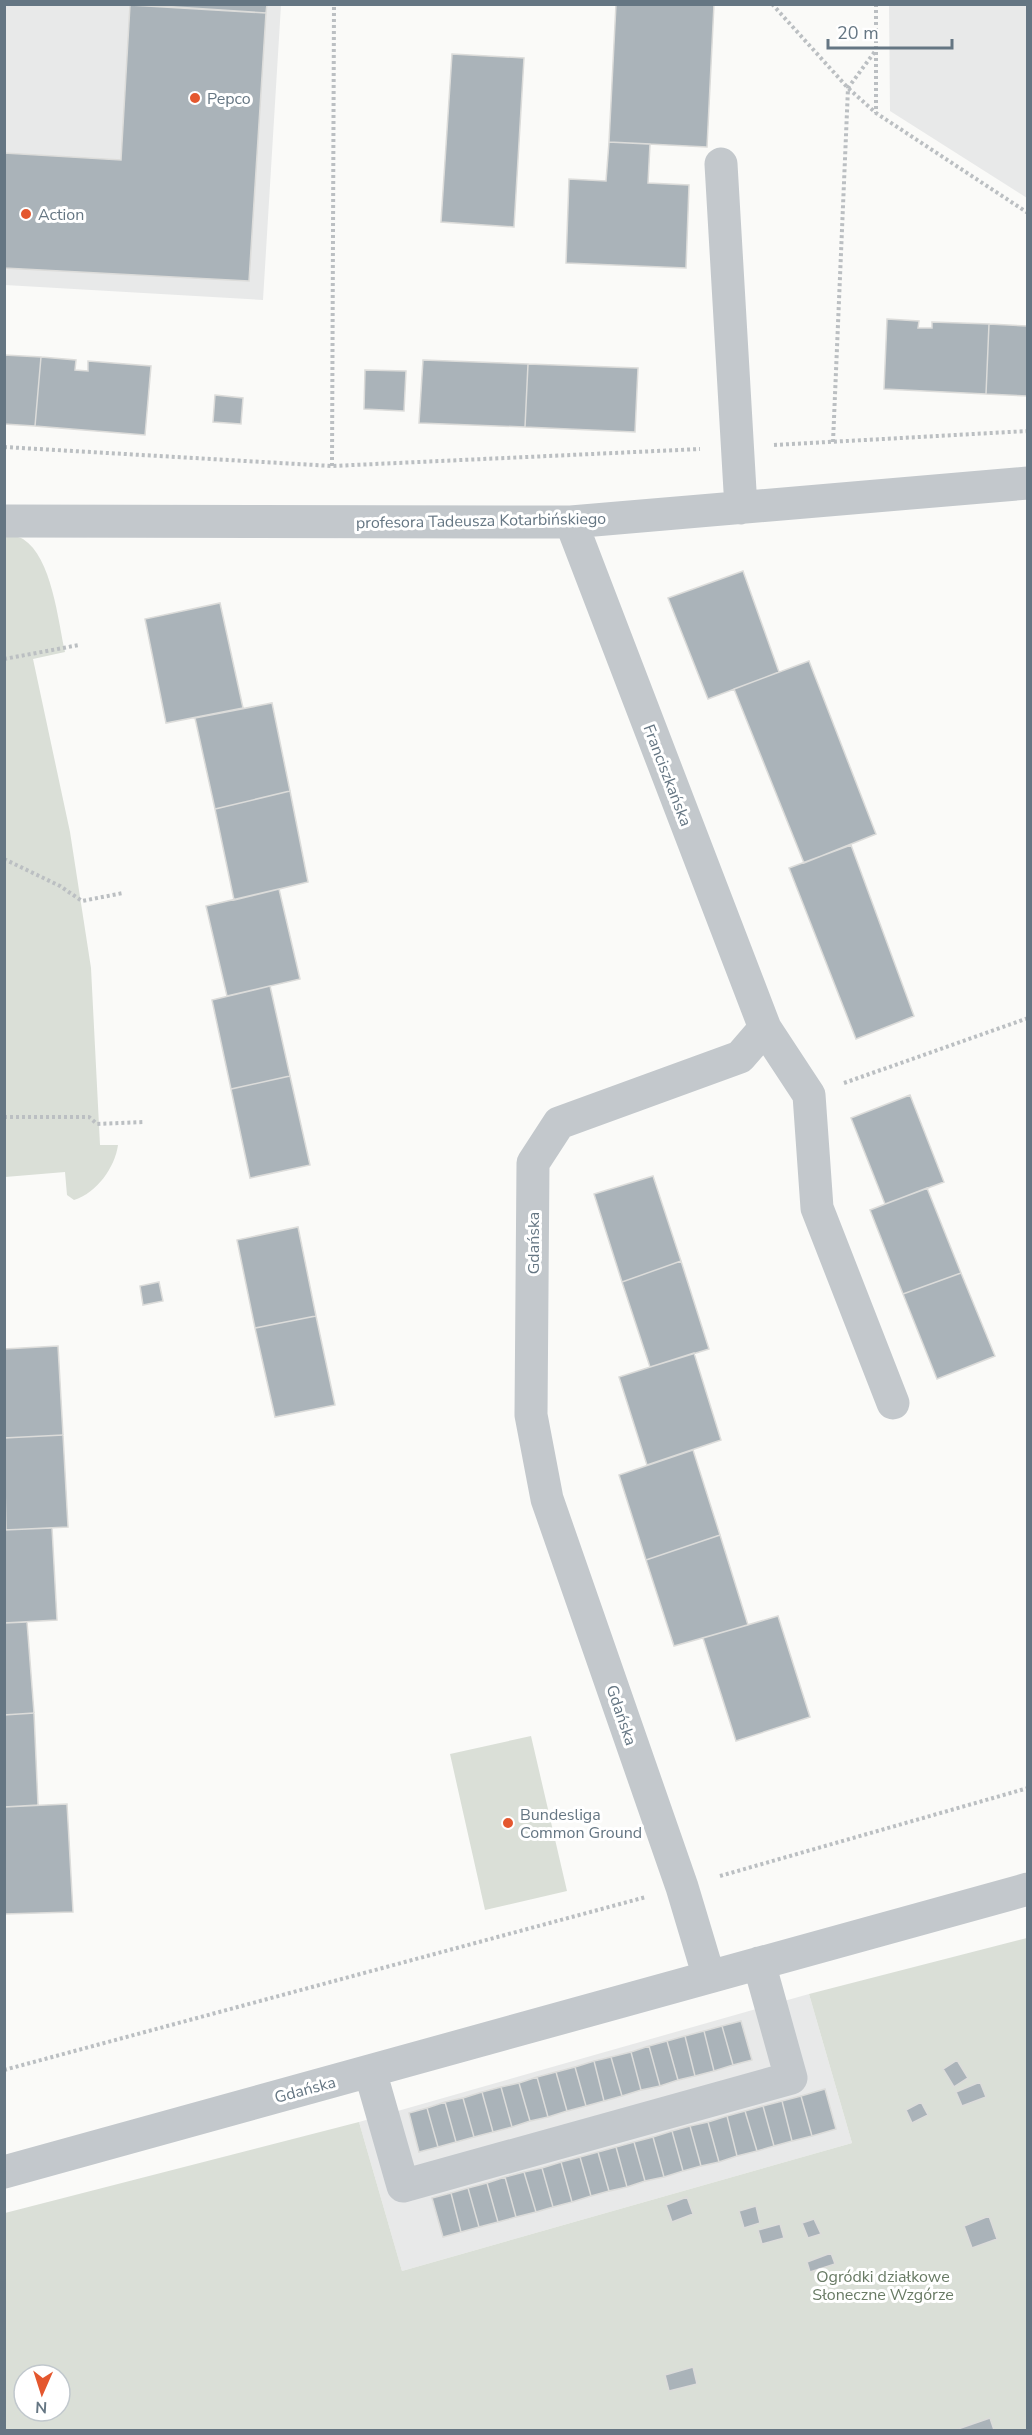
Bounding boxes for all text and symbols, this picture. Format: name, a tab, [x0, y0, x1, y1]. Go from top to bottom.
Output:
scale bar	[828, 12, 952, 50]
text: 20 m	[837, 21, 879, 45]
place label: Pepco	[207, 88, 251, 110]
marker: Pepco	[188, 91, 202, 105]
place label: Action	[38, 204, 84, 226]
marker: Action	[19, 207, 33, 221]
street label: profesora Tadeusza Kotarbińskiego	[356, 508, 606, 534]
street label: Franciszkańska	[638, 721, 697, 830]
street label: Gdańska	[523, 1212, 545, 1274]
street label: Gdańska	[600, 1682, 642, 1749]
place label: Bundesliga Common Ground	[520, 1804, 642, 1844]
marker: Bundesliga Common Ground	[501, 1816, 515, 1830]
street label: Gdańska	[272, 2071, 338, 2109]
park label: Ogródki działkowe Słoneczne Wzgórze	[812, 2266, 954, 2306]
north arrow	[12, 2363, 72, 2423]
text: N	[35, 2396, 48, 2418]

